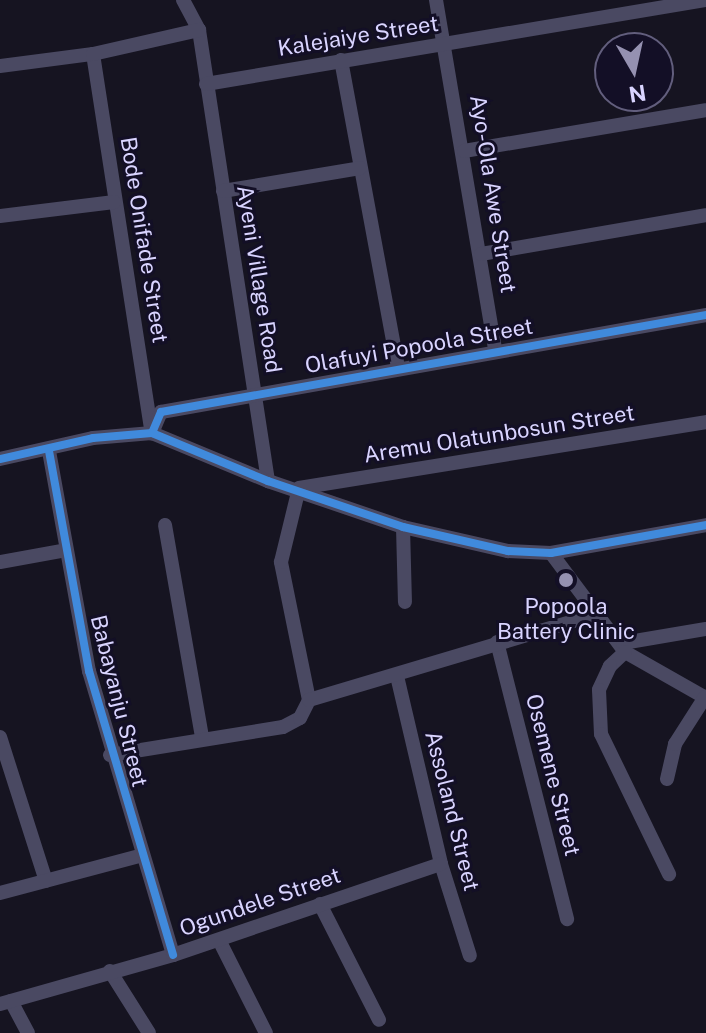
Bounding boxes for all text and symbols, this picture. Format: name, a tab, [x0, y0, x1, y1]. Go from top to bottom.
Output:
street label: Kalejaiye Street	[276, 10, 440, 62]
north arrow	[594, 32, 674, 112]
text: N	[627, 80, 648, 108]
street label: Ayo-Ola Awe Street	[464, 93, 522, 295]
street label: Bode Onifade Street	[115, 135, 173, 345]
street label: Ayeni Village Road	[231, 183, 287, 375]
street label: Olafuyi Popoola Street	[303, 313, 535, 379]
street label: Aremu Olatunbosun Street	[362, 400, 636, 468]
marker: Popoola Battery Clinic	[557, 571, 575, 589]
place label: Popoola Battery Clinic	[497, 593, 635, 644]
street label: Babayanju Street	[85, 612, 153, 790]
street label: Osemene Street	[520, 691, 586, 859]
street label: Assoland Street	[419, 728, 485, 894]
street label: Ogundele Street	[176, 862, 344, 942]

